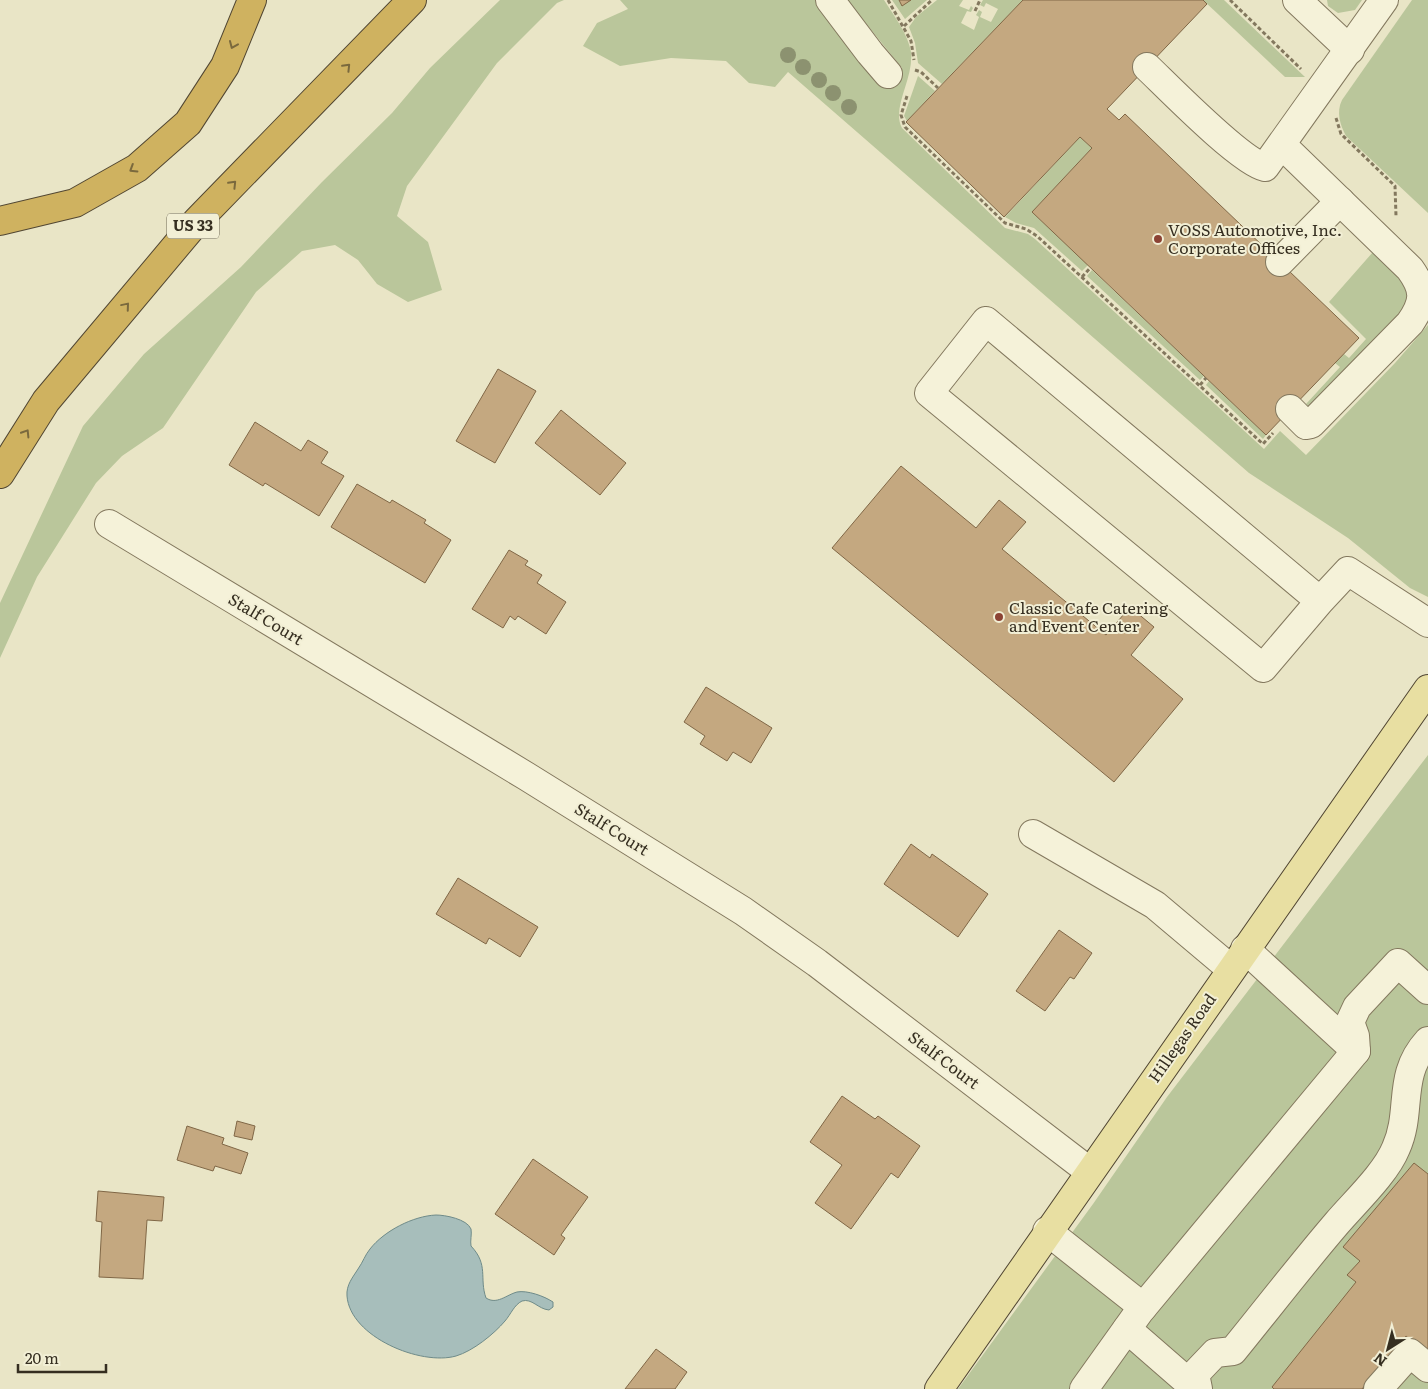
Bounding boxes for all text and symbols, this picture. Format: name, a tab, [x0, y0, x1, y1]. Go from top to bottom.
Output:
one-way arrow	[229, 40, 240, 49]
one-way arrow	[341, 64, 350, 73]
one-way arrow	[130, 163, 139, 173]
one-way arrow	[227, 180, 236, 189]
road number: US 33	[167, 214, 219, 238]
place label: VOSS Automotive, Inc. Corporate Offices	[1168, 217, 1342, 259]
marker: VOSS Automotive, Inc. Corporate Offices	[1152, 233, 1164, 245]
one-way arrow	[120, 302, 129, 311]
one-way arrow	[20, 430, 29, 439]
street label: Stalf Court	[224, 586, 309, 650]
place label: Classic Cafe Catering and Event Center	[1009, 595, 1168, 637]
marker: Classic Cafe Catering and Event Center	[993, 611, 1005, 623]
street label: Stalf Court	[571, 796, 655, 861]
street label: Hillegas Road	[1141, 988, 1221, 1087]
street label: Stalf Court	[904, 1024, 986, 1094]
north arrow	[1363, 1324, 1413, 1374]
scale bar	[18, 1342, 105, 1374]
text: 20 m	[25, 1346, 59, 1369]
text: N	[1369, 1349, 1390, 1372]

